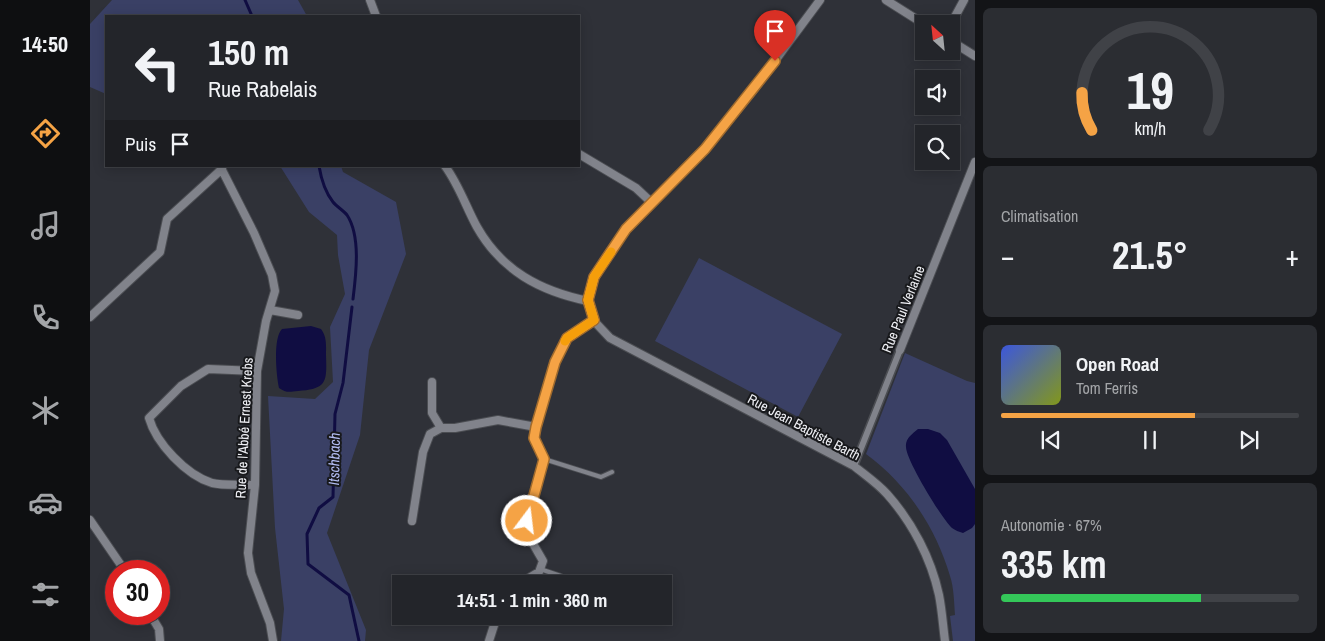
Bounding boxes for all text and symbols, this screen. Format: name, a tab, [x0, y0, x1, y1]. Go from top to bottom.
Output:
pin	[754, 10, 796, 61]
north arrow	[915, 15, 960, 60]
map controls	[915, 15, 960, 170]
icon: arrive	[761, 17, 789, 45]
text: 14:50	[22, 29, 68, 59]
text: 150 m	[208, 29, 289, 76]
icon: left	[125, 35, 190, 100]
text: 19	[1126, 55, 1174, 125]
button: sound	[915, 70, 960, 115]
text: Rue Rabelais	[208, 74, 317, 104]
icon: directions	[28, 116, 63, 151]
text: km/h	[1134, 117, 1166, 141]
button: search	[915, 125, 960, 170]
icon: arrive	[166, 130, 194, 158]
text: Puis	[125, 131, 156, 157]
text: Climatisation	[1001, 205, 1078, 227]
icon: music	[28, 208, 63, 243]
text: 21.5°	[1112, 230, 1188, 281]
text: −	[1001, 237, 1014, 275]
text: +	[1286, 237, 1299, 275]
street label: Rue Paul Verlaine	[877, 263, 929, 355]
icon: phone	[28, 300, 63, 335]
text: Open Road	[1076, 351, 1159, 377]
street label: Rue de l'Abbé Ernest Krebs	[231, 357, 257, 499]
text: Tom Ferris	[1076, 377, 1138, 399]
street label: Rue Jean Baptiste Barth	[745, 390, 863, 464]
icon: climate	[28, 393, 63, 428]
icon: previous	[1037, 426, 1065, 454]
icon: pause	[1136, 426, 1164, 454]
icon: next	[1235, 426, 1263, 454]
water label: Itschbach	[323, 432, 345, 486]
icon: car	[28, 485, 63, 520]
position arrow	[500, 494, 552, 546]
text: Autonomie · 67%	[1001, 514, 1102, 536]
text: 335 km	[1001, 539, 1107, 590]
speed limit sign: 30	[105, 560, 170, 625]
icon: filters	[28, 577, 63, 612]
text: 14:51 · 1 min · 360 m	[457, 587, 607, 613]

